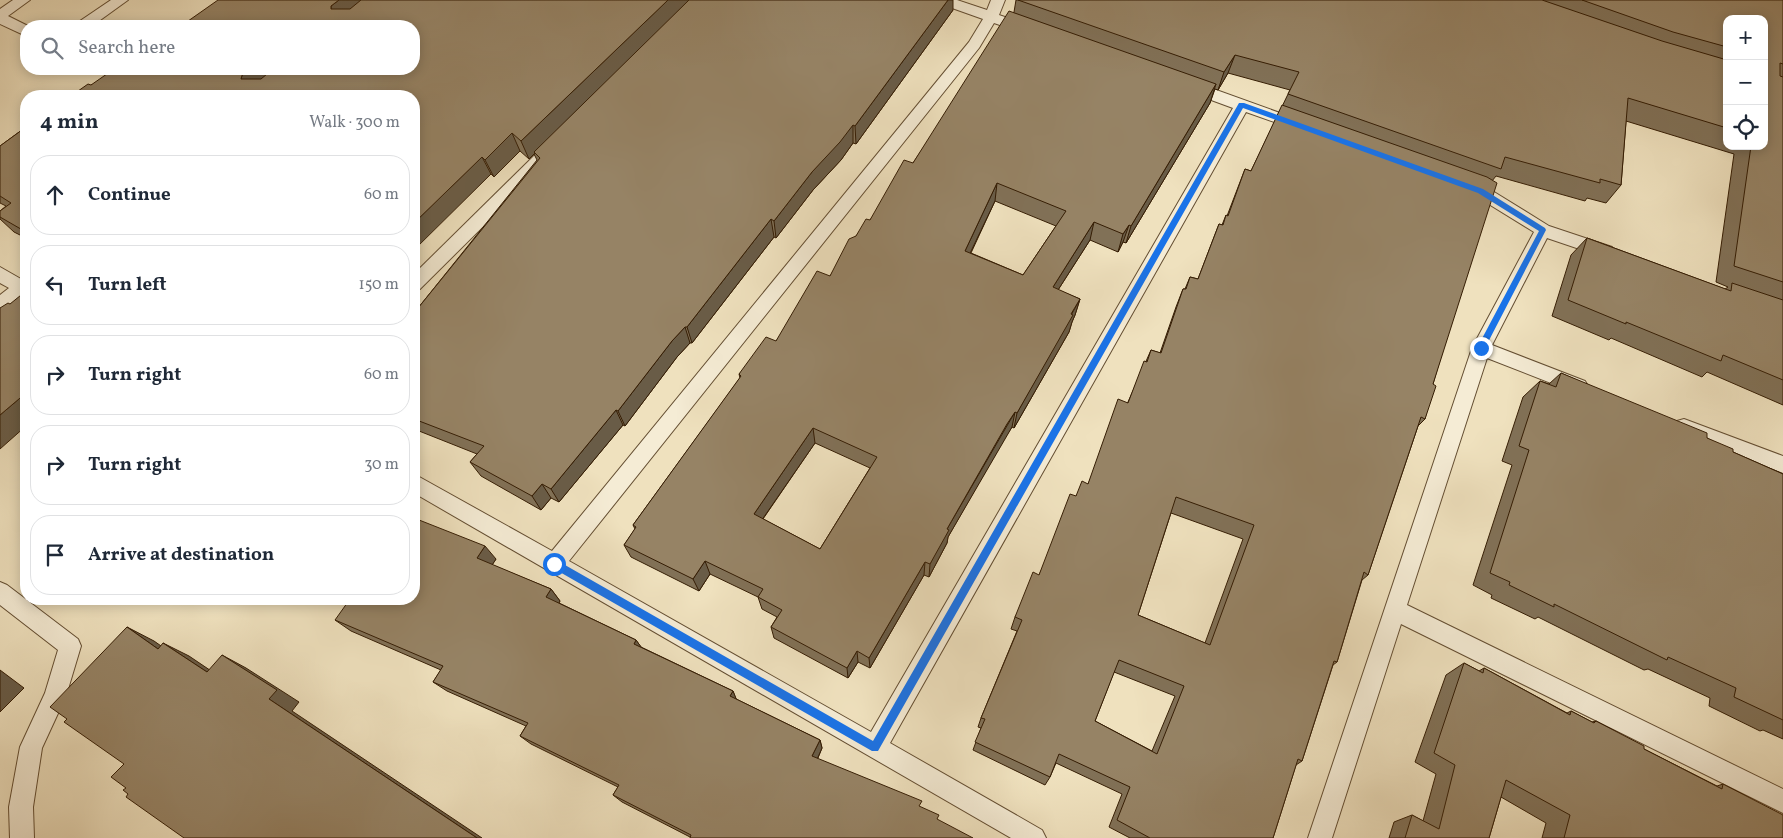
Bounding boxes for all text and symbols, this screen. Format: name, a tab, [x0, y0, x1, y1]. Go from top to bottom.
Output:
map controls	[1723, 15, 1768, 150]
button: +	[1723, 15, 1768, 60]
search box	[20, 20, 420, 75]
icon: search	[38, 34, 66, 62]
text: Search here	[78, 35, 175, 61]
button: −	[1723, 60, 1768, 105]
button: locate	[1723, 105, 1768, 150]
text: 4 min	[40, 108, 99, 137]
text: Walk · 300 m	[309, 112, 400, 134]
icon: ahead	[41, 181, 69, 209]
text: Continue	[88, 182, 171, 208]
text: 60 m	[364, 184, 399, 206]
icon: left	[41, 271, 69, 299]
text: Turn left	[88, 272, 167, 298]
text: 150 m	[358, 274, 399, 296]
route end	[1470, 337, 1493, 360]
icon: right	[41, 361, 69, 389]
text: Turn right	[88, 362, 181, 388]
text: 60 m	[364, 364, 399, 386]
icon: right	[41, 451, 69, 479]
text: Turn right	[88, 452, 181, 478]
text: 30 m	[364, 454, 399, 476]
icon: arrive	[41, 541, 69, 569]
text: Arrive at destination	[88, 542, 274, 568]
route start	[543, 553, 566, 576]

